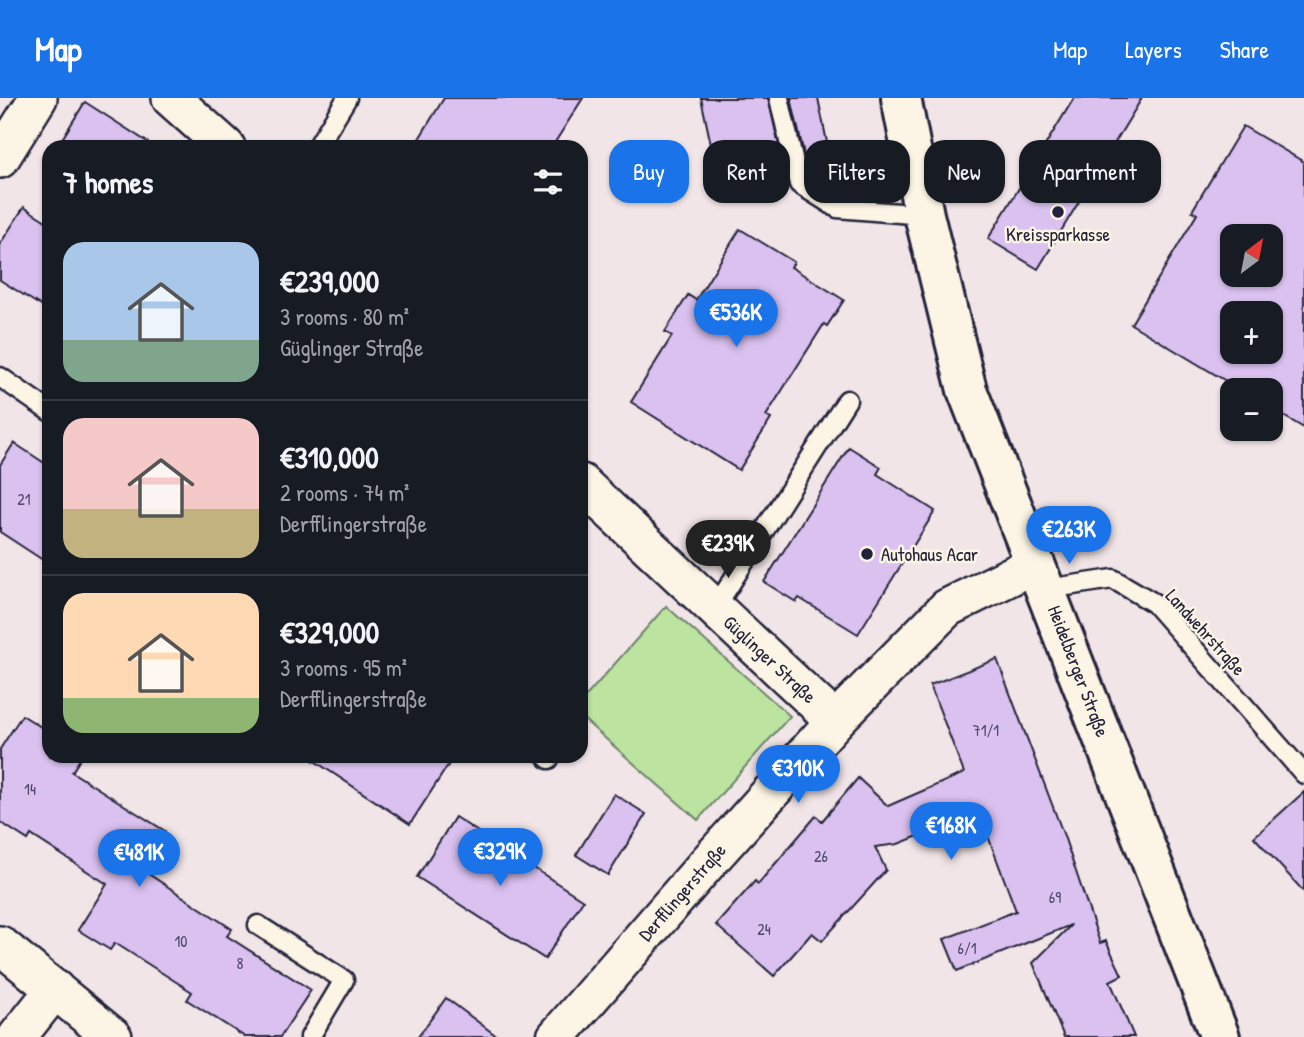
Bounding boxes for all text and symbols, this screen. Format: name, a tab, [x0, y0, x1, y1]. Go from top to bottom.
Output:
text: Map	[35, 27, 82, 71]
text: Map	[1053, 33, 1087, 65]
text: Layers	[1125, 33, 1182, 65]
text: Share	[1220, 33, 1269, 65]
chip: Buy	[609, 140, 689, 203]
chip: Rent	[703, 140, 790, 203]
chip: Filters	[804, 140, 910, 203]
chip: New	[924, 140, 1005, 203]
chip: Apartment	[1019, 140, 1161, 203]
text: 7 homes	[63, 162, 153, 202]
icon: filters	[529, 163, 567, 201]
marker: Kreissparkasse	[1050, 204, 1066, 220]
place label: Kreissparkasse	[1006, 221, 1110, 247]
north arrow	[1220, 224, 1283, 287]
map controls	[1220, 224, 1283, 441]
text: €239,000	[280, 261, 379, 301]
icon: home	[119, 270, 203, 354]
pin: €536K	[687, 289, 785, 349]
text: €536K	[710, 296, 762, 327]
text: 3 rooms · 80 m²	[280, 301, 409, 332]
button: +	[1220, 301, 1283, 364]
text: Güglinger Straße	[280, 332, 423, 363]
button: −	[1220, 378, 1283, 441]
text: €310,000	[280, 437, 379, 477]
icon: home	[119, 446, 203, 530]
text: 2 rooms · 74 m²	[280, 477, 409, 508]
house number: 21	[17, 488, 31, 510]
pin: €263K	[1020, 506, 1118, 566]
text: Derfflingerstraße	[280, 508, 427, 539]
text: €263K	[1042, 513, 1096, 544]
pin: €239K	[679, 520, 777, 580]
text: €239K	[702, 527, 754, 558]
place label: Autohaus Acar	[881, 541, 979, 567]
marker: Autohaus Acar	[859, 546, 875, 562]
street label: Landwehrstraße	[1160, 583, 1252, 681]
street label: Heidelberger Straße	[1042, 602, 1116, 741]
street label: Güglinger Straße	[718, 609, 822, 709]
text: €329,000	[280, 612, 379, 652]
icon: home	[119, 621, 203, 705]
text: 3 rooms · 95 m²	[280, 652, 407, 683]
text: Derfflingerstraße	[280, 683, 427, 714]
house number: 71/1	[973, 719, 999, 741]
pin: €310K	[749, 746, 847, 805]
text: €310K	[772, 752, 824, 783]
house number: 14	[24, 778, 36, 800]
pin: €168K	[902, 802, 1000, 862]
text: €168K	[926, 809, 976, 840]
pin: €329K	[451, 828, 549, 888]
pin: €481K	[90, 830, 188, 889]
text: €329K	[474, 835, 526, 866]
text: €481K	[114, 836, 164, 867]
street label: Derfflingerstraße	[632, 837, 732, 946]
house number: 26	[814, 845, 828, 867]
house number: 69	[1049, 886, 1061, 908]
house number: 24	[757, 918, 771, 940]
house number: 10	[175, 930, 187, 952]
house number: 6/1	[958, 937, 977, 959]
house number: 8	[237, 952, 244, 974]

